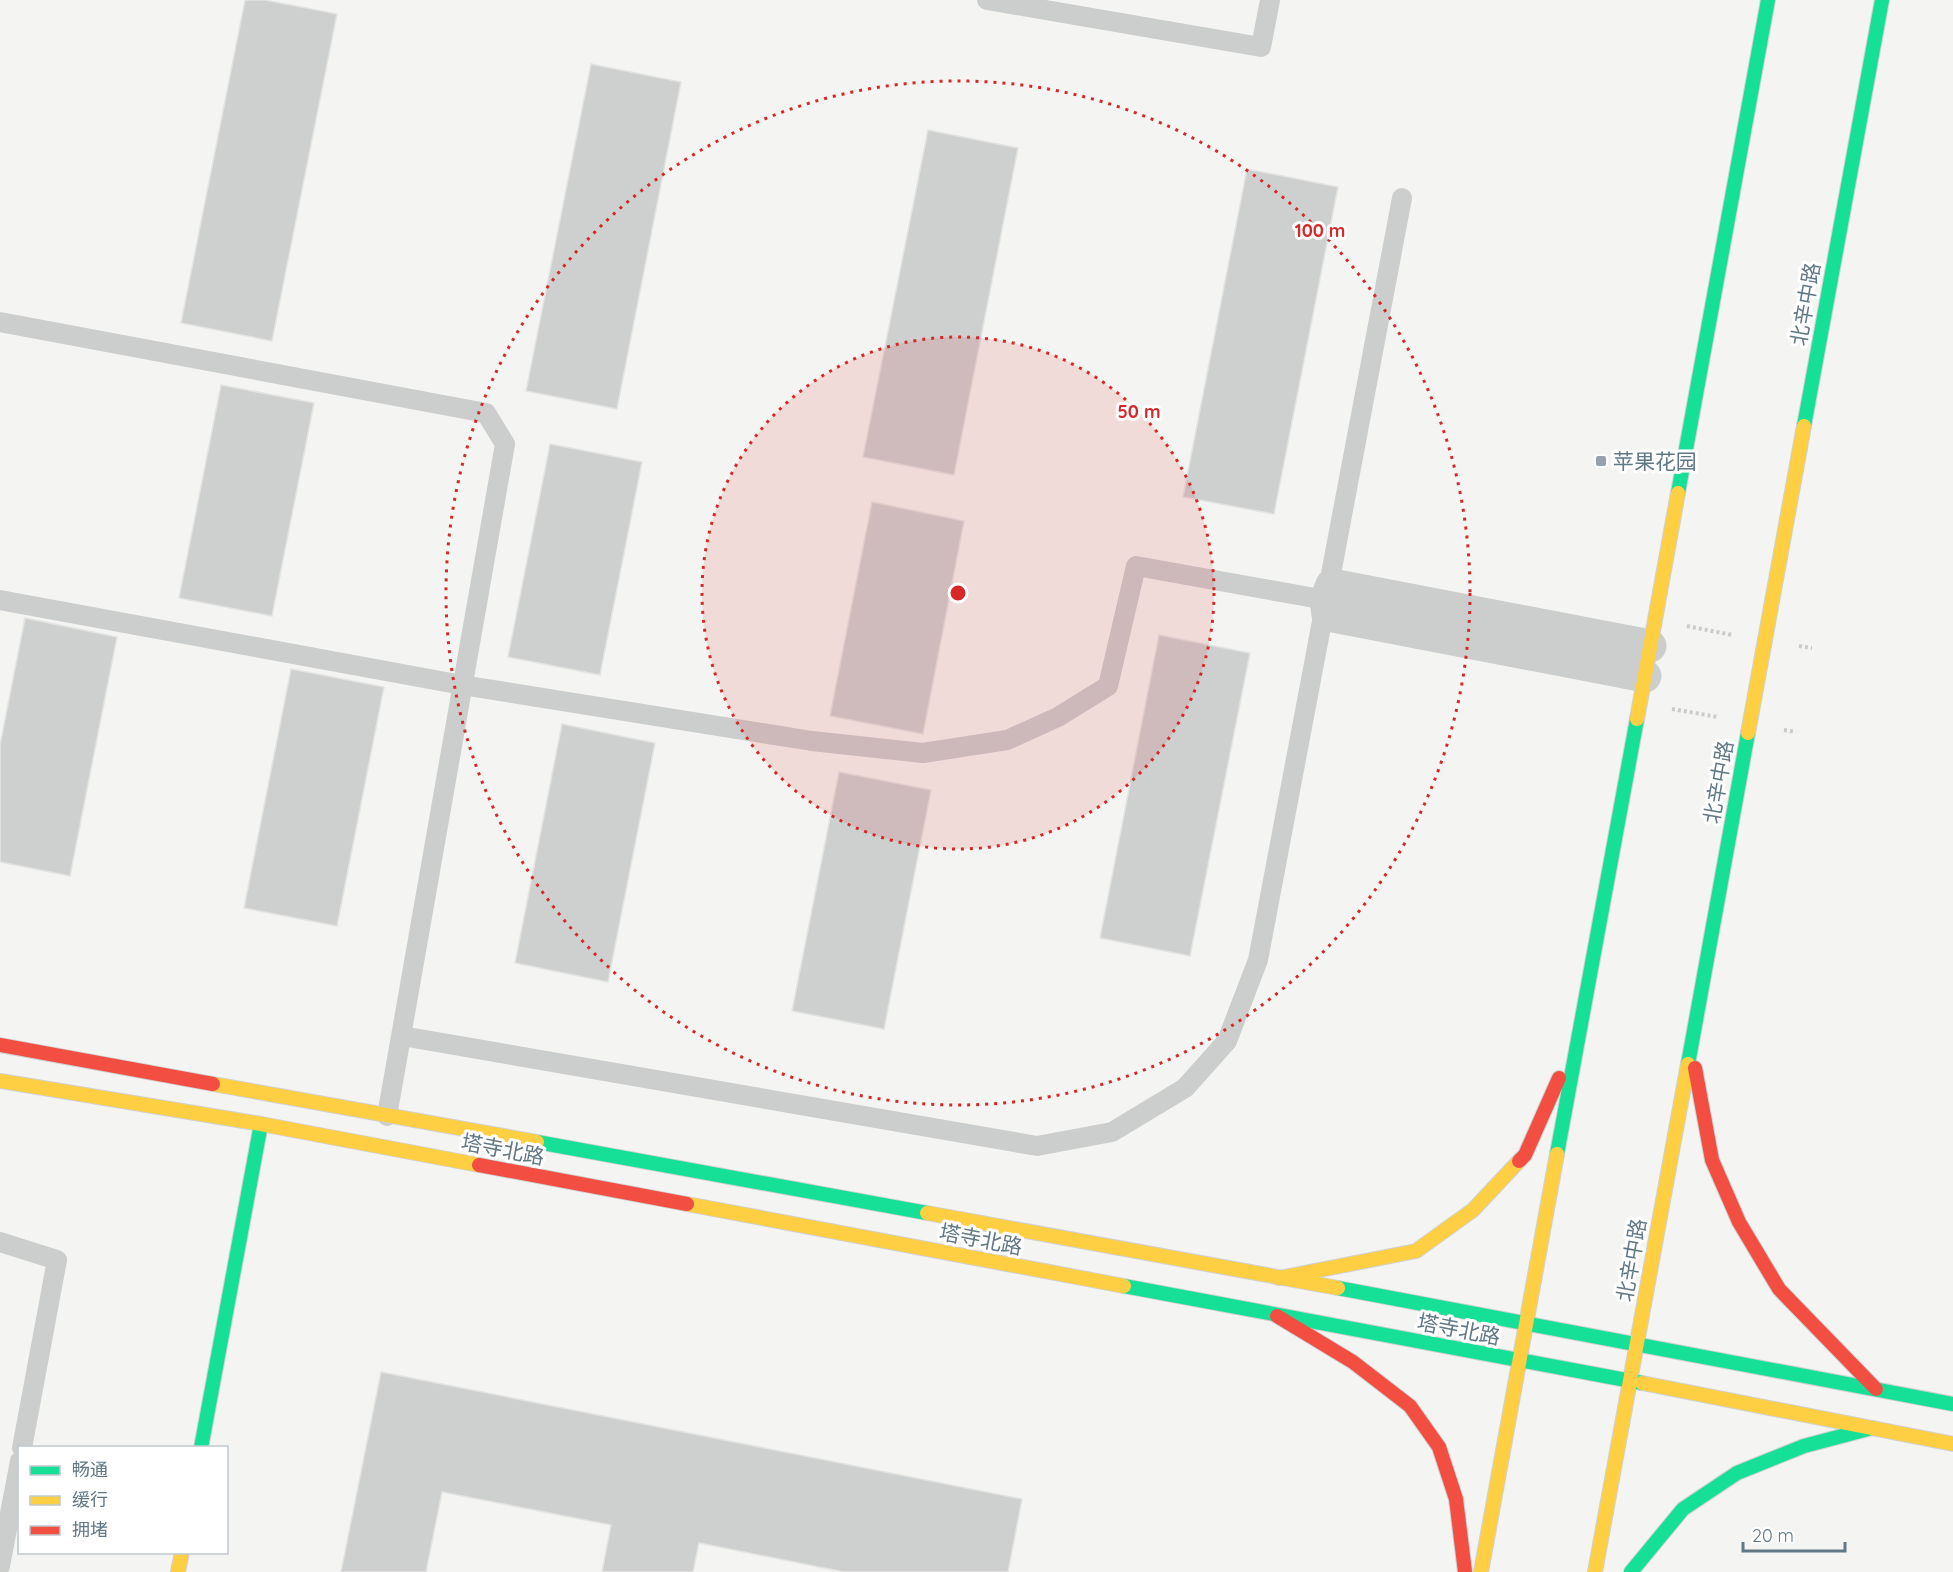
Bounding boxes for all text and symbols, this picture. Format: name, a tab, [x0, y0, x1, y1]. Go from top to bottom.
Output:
text: 100 m	[1295, 219, 1345, 242]
street label: 北辛中路	[1785, 260, 1825, 348]
text: 50 m	[1117, 400, 1161, 423]
place label: 苹果花园	[1613, 448, 1697, 474]
marker: 苹果花园	[1594, 454, 1608, 468]
centre of rings	[948, 583, 968, 603]
street label: 北辛中路	[1698, 738, 1738, 826]
street label: 塔寺北路	[459, 1128, 547, 1170]
street label: 北辛中路	[1611, 1216, 1651, 1304]
street label: 塔寺北路	[937, 1218, 1025, 1260]
street label: 塔寺北路	[1415, 1308, 1503, 1350]
legend	[18, 1446, 228, 1554]
text: 畅通	[72, 1458, 108, 1481]
text: 缓行	[72, 1488, 108, 1511]
scale bar	[1743, 1515, 1845, 1553]
text: 拥堵	[72, 1518, 108, 1541]
text: 20 m	[1752, 1524, 1794, 1547]

